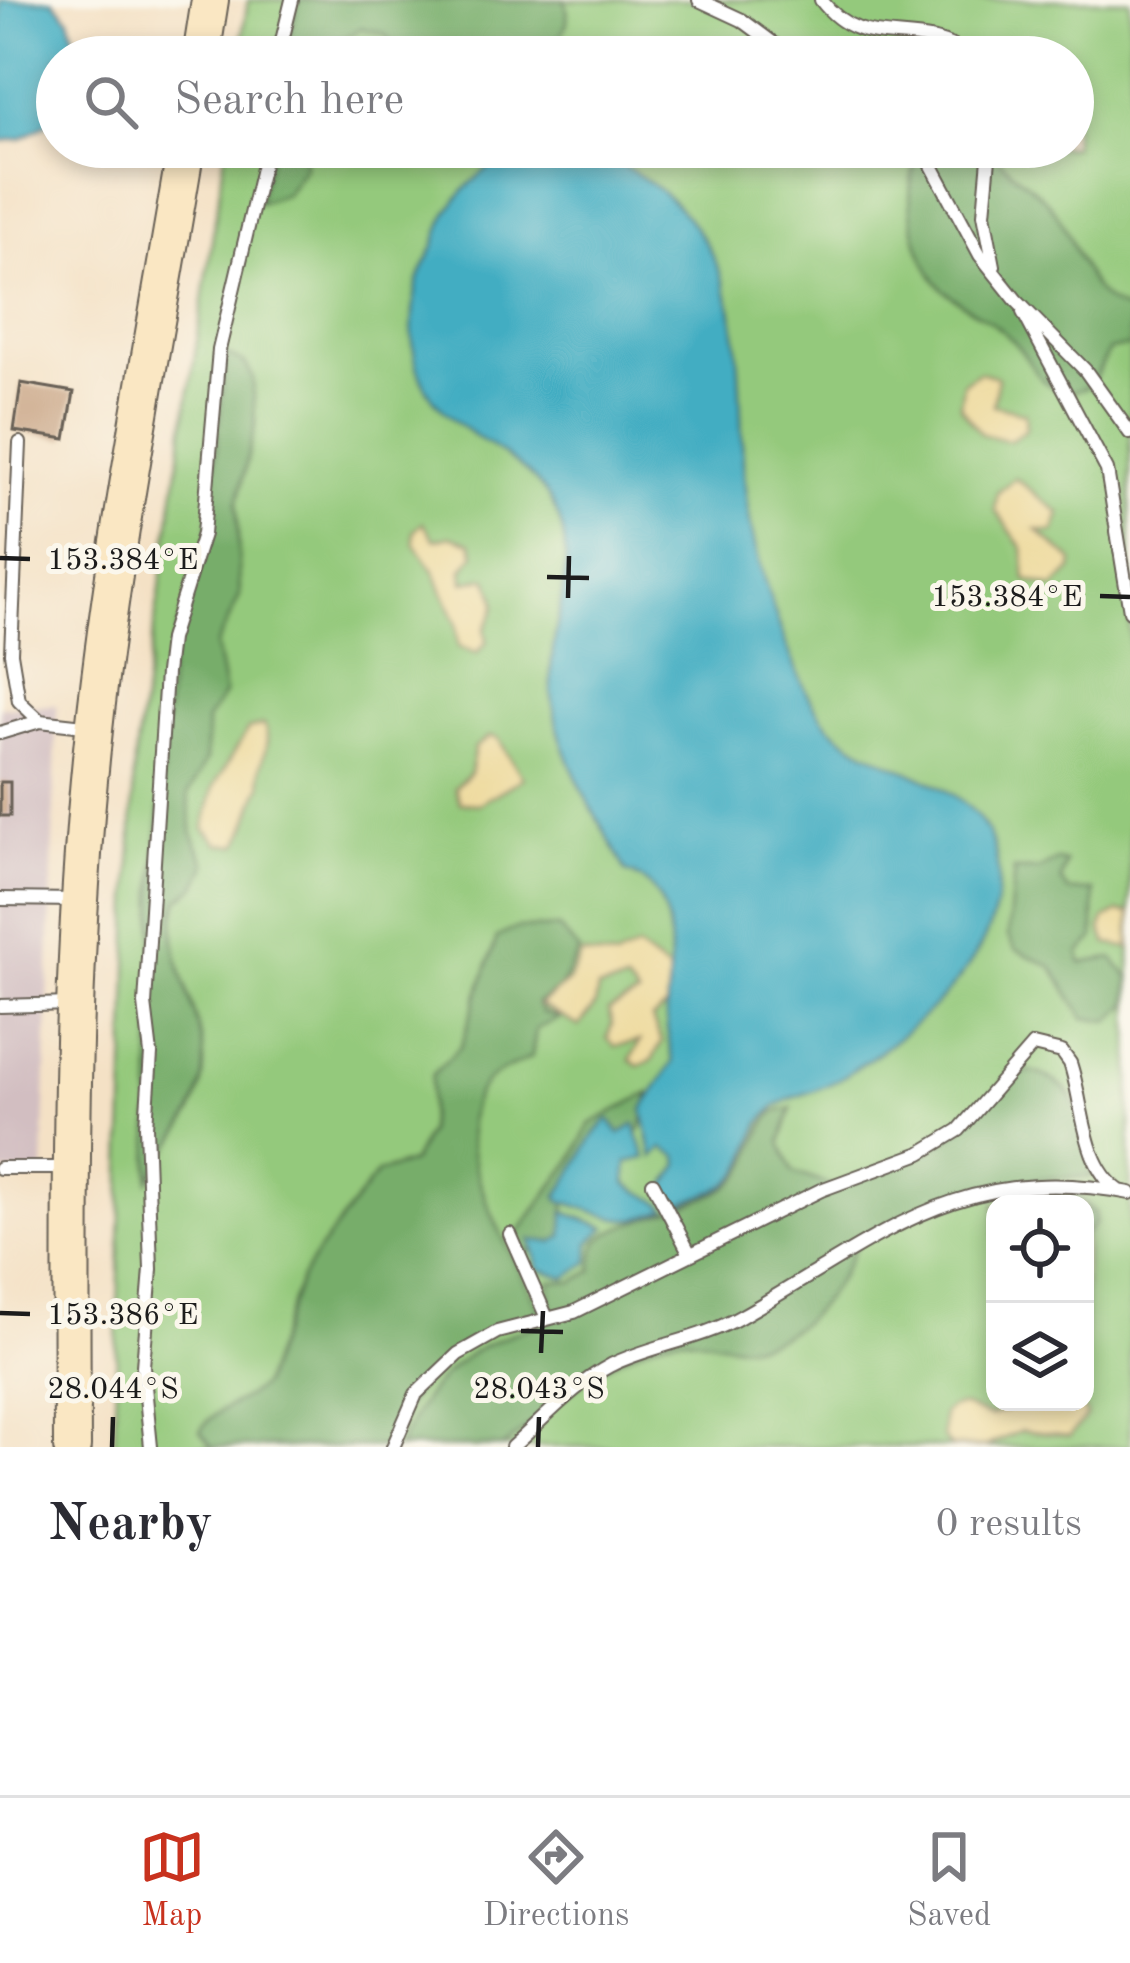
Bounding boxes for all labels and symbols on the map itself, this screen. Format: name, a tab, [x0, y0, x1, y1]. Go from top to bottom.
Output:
text: 153.384°E	[48, 546, 198, 576]
text: 153.384°E	[932, 583, 1082, 613]
text: 153.386°E	[48, 1301, 198, 1331]
text: 28.044°S	[47, 1375, 179, 1405]
text: 28.043°S	[473, 1375, 605, 1405]

